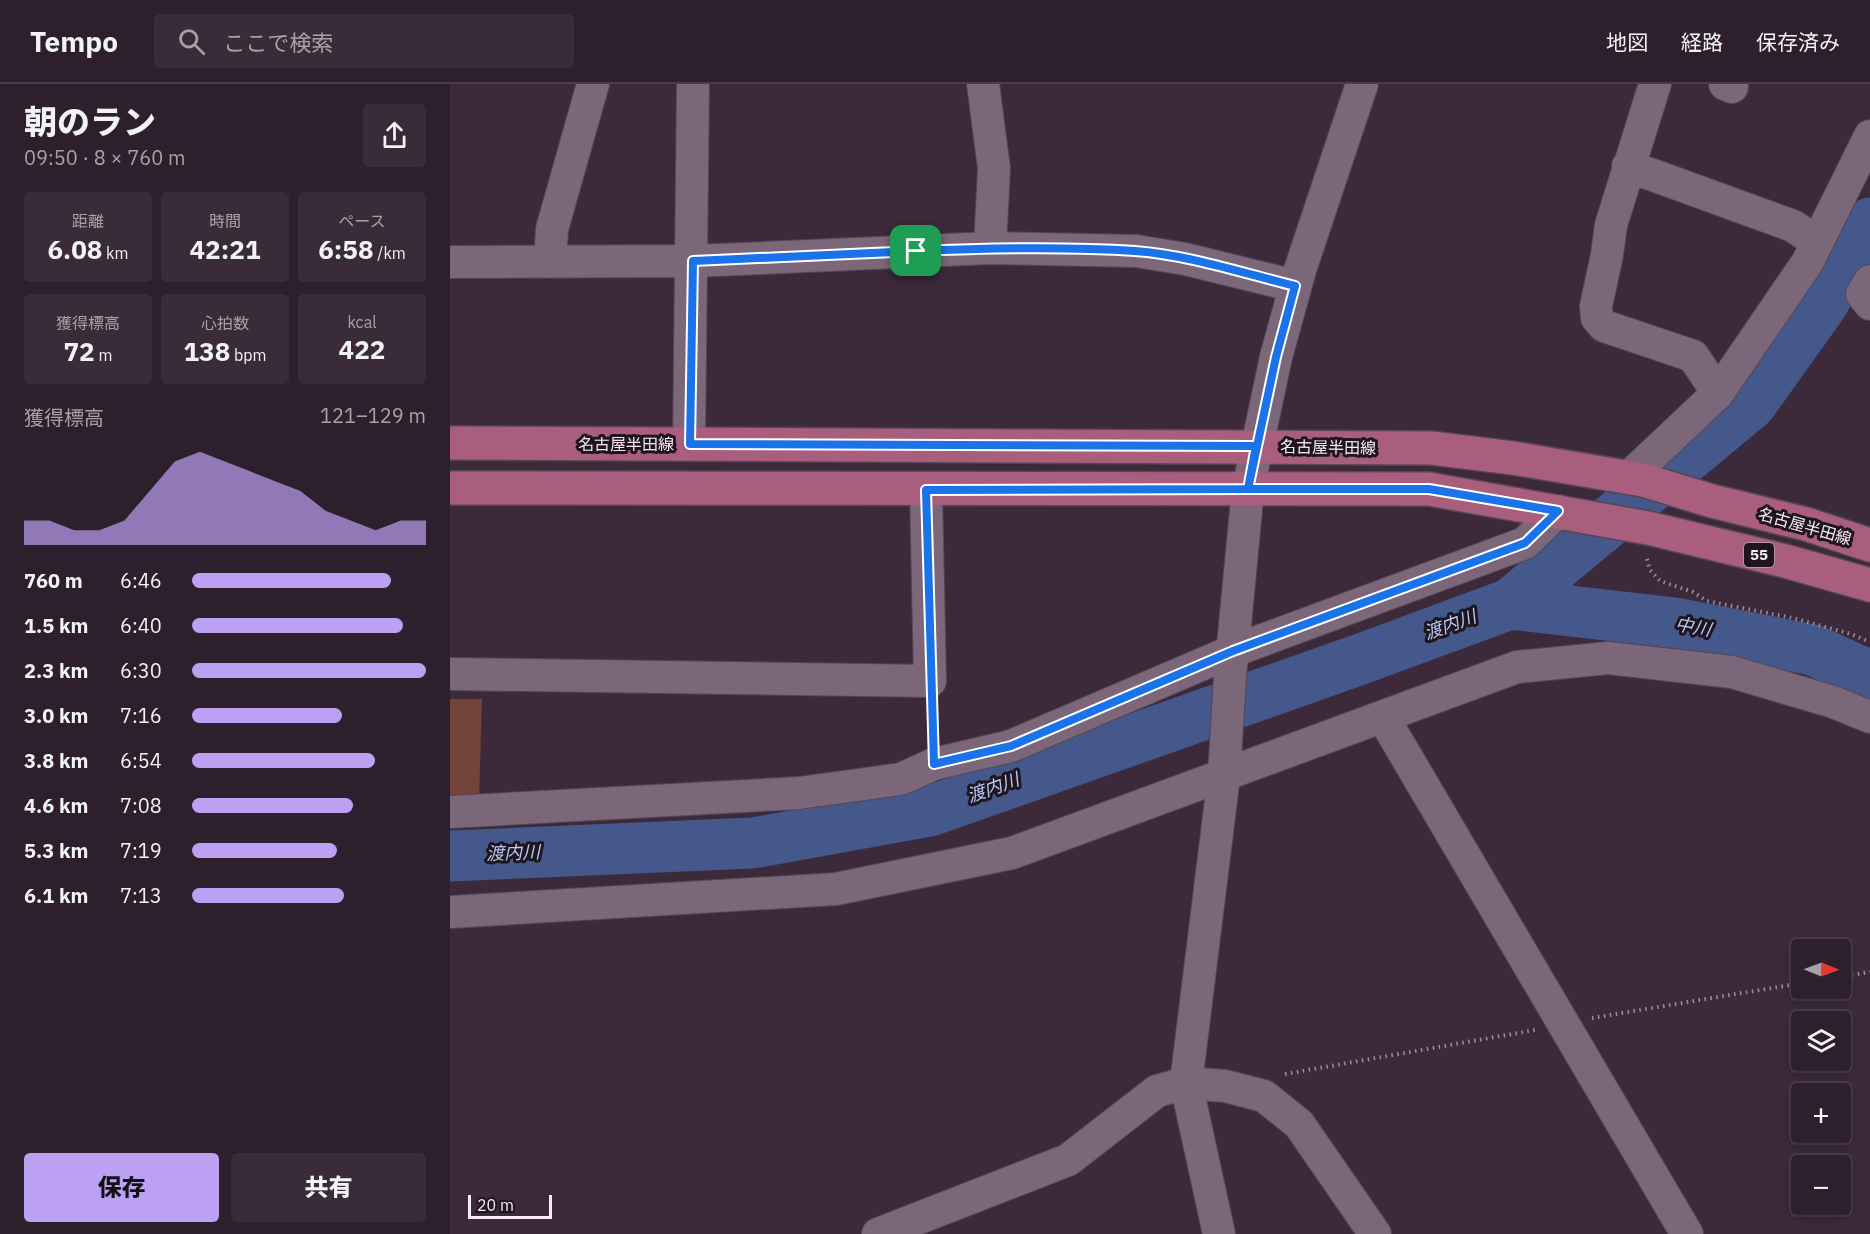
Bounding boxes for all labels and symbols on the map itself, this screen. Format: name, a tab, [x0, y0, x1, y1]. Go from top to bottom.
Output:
pin	[890, 225, 941, 276]
street label: 名古屋半田線	[578, 434, 674, 454]
street label: 名古屋半田線	[1280, 436, 1376, 458]
street label: 名古屋半田線	[1756, 503, 1854, 549]
road number: 55	[1744, 543, 1774, 567]
water label: 渡内川	[1421, 604, 1481, 645]
water label: 中川	[1673, 612, 1715, 641]
water label: 渡内川	[964, 767, 1024, 808]
water label: 渡内川	[486, 840, 542, 865]
north arrow	[1791, 939, 1851, 999]
scale bar	[468, 1192, 552, 1220]

